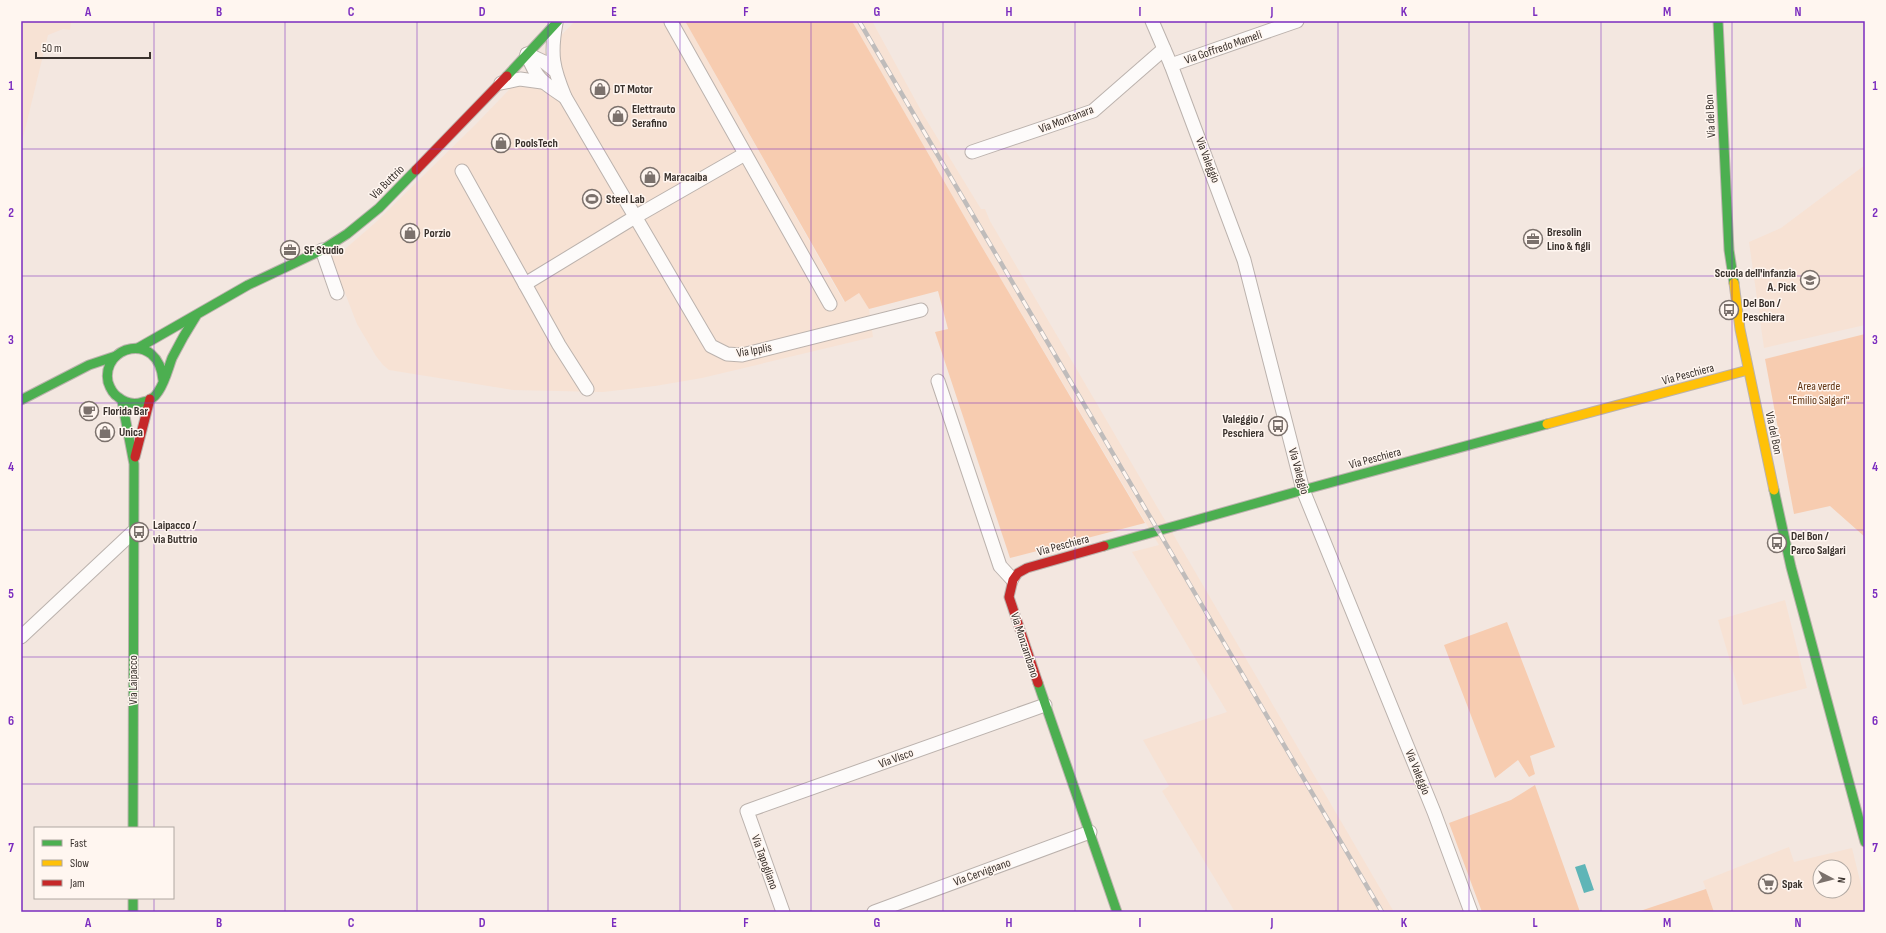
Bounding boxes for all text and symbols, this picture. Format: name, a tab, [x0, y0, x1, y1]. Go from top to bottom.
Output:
text: A	[84, 4, 92, 20]
text: B	[216, 4, 222, 20]
text: C	[348, 4, 355, 20]
text: D	[479, 4, 486, 20]
text: E	[611, 4, 617, 20]
text: F	[743, 4, 749, 20]
text: G	[874, 4, 881, 20]
text: H	[1006, 4, 1013, 20]
text: I	[1139, 4, 1142, 20]
text: J	[1270, 4, 1274, 20]
text: K	[1401, 4, 1408, 20]
text: L	[1532, 4, 1538, 20]
text: M	[1663, 4, 1671, 20]
text: N	[1795, 4, 1802, 20]
street label: Via Goffredo Mameli	[1182, 27, 1264, 68]
scale bar	[36, 34, 150, 60]
text: 50 m	[42, 41, 62, 56]
text: 1	[8, 78, 14, 94]
shop icon: DT Motor	[589, 78, 611, 100]
text: 1	[1872, 78, 1878, 94]
place label: DT Motor	[614, 82, 653, 97]
street label: Via del Bon	[1702, 94, 1719, 138]
place label: Elettrauto Serafino	[632, 102, 676, 131]
street label: Via Montanara	[1037, 102, 1096, 137]
shop icon: Elettrauto Serafino	[607, 105, 629, 127]
shop icon: PoolsTech	[490, 132, 512, 154]
street label: Via Valeggio	[1192, 135, 1223, 185]
place label: PoolsTech	[515, 136, 558, 151]
street label: Via Buttrio	[367, 162, 408, 203]
shop icon: Maracaiba	[639, 166, 661, 188]
place label: Maracaiba	[664, 170, 707, 185]
sports icon: Steel Lab	[581, 188, 603, 210]
place label: Steel Lab	[606, 192, 645, 207]
text: 2	[8, 205, 14, 221]
text: 2	[1872, 205, 1878, 221]
shop icon: Porzio	[399, 222, 421, 244]
place label: Bresolin Lino & figli	[1547, 225, 1591, 254]
place label: Porzio	[424, 226, 451, 241]
office icon: Bresolin Lino & figli	[1522, 228, 1544, 250]
office icon: SF Studio	[279, 239, 301, 261]
place label: SF Studio	[304, 243, 344, 258]
place label: Scuola dell'infanzia A. Pick	[1715, 266, 1796, 295]
school or university icon: Scuola dell'infanzia A. Pick	[1799, 269, 1821, 291]
place label: Del Bon / Peschiera	[1743, 296, 1785, 325]
bus stop icon: Del Bon / Peschiera	[1718, 299, 1740, 321]
text: 3	[8, 332, 14, 348]
text: 3	[1872, 332, 1878, 348]
street label: Via Ipplis	[735, 340, 773, 361]
street label: Via Peschiera	[1660, 360, 1716, 389]
park label: Area verde "Emilio Salgari"	[1789, 379, 1849, 408]
cafe icon: Florida Bar	[78, 400, 100, 422]
place label: Florida Bar	[103, 404, 148, 419]
street label: Via del Bon	[1762, 410, 1785, 456]
place label: Valeggio / Peschiera	[1222, 412, 1264, 441]
bus stop icon: Valeggio / Peschiera	[1267, 415, 1289, 437]
shop icon: Unica	[94, 421, 116, 443]
place label: Unica	[119, 425, 143, 440]
street label: Via Peschiera	[1347, 444, 1403, 473]
street label: Via Valeggio	[1285, 446, 1312, 496]
text: 4	[8, 459, 14, 475]
text: 4	[1872, 459, 1878, 475]
place label: Laipacco / via Buttrio	[153, 518, 197, 547]
bus stop icon: Laipacco / via Buttrio	[128, 521, 150, 543]
place label: Del Bon / Parco Salgari	[1791, 529, 1846, 558]
street label: Via Peschiera	[1035, 531, 1091, 560]
bus stop icon: Del Bon / Parco Salgari	[1766, 532, 1788, 554]
text: 5	[8, 586, 14, 602]
text: 5	[1872, 586, 1878, 602]
street label: Via Monzambano	[1007, 611, 1042, 680]
street label: Via Laipacco	[126, 655, 141, 705]
text: 6	[8, 713, 14, 729]
text: 6	[1872, 713, 1878, 729]
street label: Via Visco	[877, 745, 916, 772]
street label: Via Valeggio	[1402, 747, 1433, 797]
legend	[34, 827, 174, 899]
street label: Via Tapogliano	[748, 833, 781, 892]
text: Fast	[70, 836, 87, 851]
text: 7	[8, 840, 14, 856]
text: 7	[1872, 840, 1878, 856]
street label: Via Cervignano	[952, 855, 1013, 890]
text: Slow	[70, 856, 89, 871]
north arrow	[1812, 859, 1852, 899]
supermarket icon: Spak	[1757, 873, 1779, 895]
text: Jam	[69, 876, 85, 891]
text: N	[1835, 876, 1848, 884]
place label: Spak	[1782, 877, 1803, 892]
text: A	[84, 915, 92, 931]
text: B	[216, 915, 222, 931]
text: C	[348, 915, 355, 931]
text: D	[479, 915, 486, 931]
text: E	[611, 915, 617, 931]
text: F	[743, 915, 749, 931]
text: G	[874, 915, 881, 931]
text: H	[1006, 915, 1013, 931]
text: I	[1139, 915, 1142, 931]
text: J	[1270, 915, 1274, 931]
text: K	[1401, 915, 1408, 931]
text: L	[1532, 915, 1538, 931]
text: M	[1663, 915, 1671, 931]
text: N	[1795, 915, 1802, 931]

